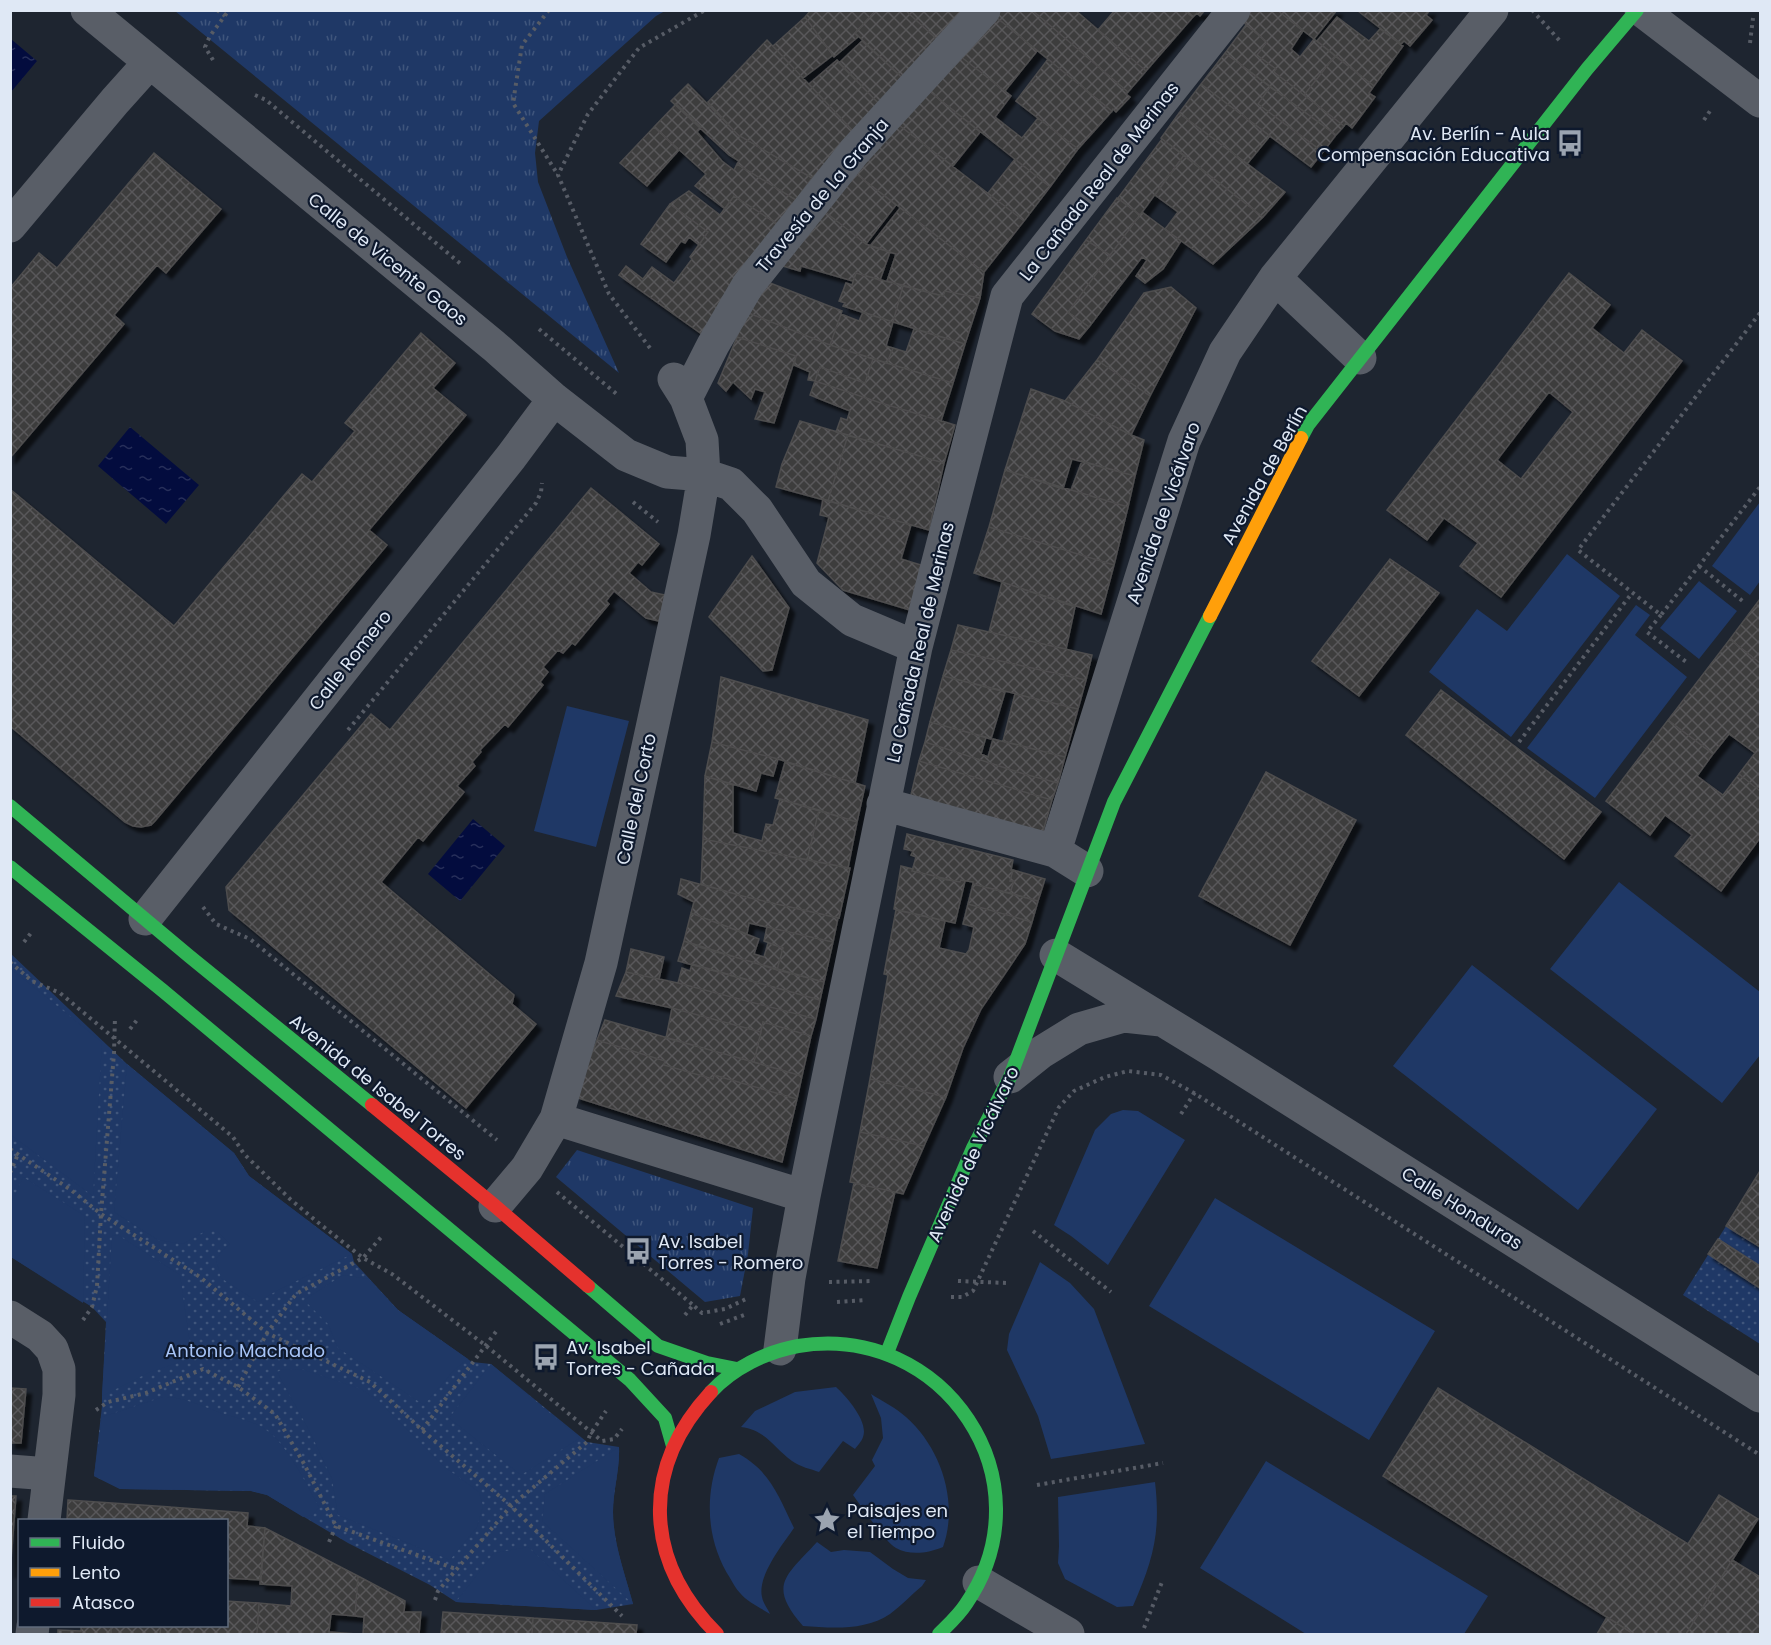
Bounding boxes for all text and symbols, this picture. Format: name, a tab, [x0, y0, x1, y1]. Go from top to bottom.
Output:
street label: La Cañada Real de Merinas	[1013, 76, 1185, 286]
street label: Travesía de La Granja	[750, 112, 894, 278]
place label: Av. Berlín - Aula Compensación Educativa	[1317, 121, 1550, 167]
bus stop icon: Av. Berlín - Aula Compensación Educativa	[1555, 128, 1585, 158]
street label: Calle de Vicente Gaos	[303, 187, 473, 331]
street label: Avenida de Berlín	[1215, 401, 1313, 549]
street label: Avenida de Vicálvaro	[1120, 419, 1206, 607]
street label: La Cañada Real de Merinas	[880, 519, 960, 765]
street label: Calle Romero	[303, 605, 397, 715]
street label: Calle del Corto	[610, 731, 662, 867]
street label: Avenida de Isabel Torres	[284, 1008, 472, 1166]
street label: Avenida de Vicálvaro	[921, 1062, 1025, 1246]
street label: Calle Honduras	[1397, 1161, 1527, 1255]
place label: Av. Isabel Torres - Romero	[658, 1229, 803, 1275]
bus stop icon: Av. Isabel Torres - Romero	[623, 1236, 653, 1266]
place label: Av. Isabel Torres - Cañada	[566, 1335, 715, 1381]
park label: Antonio Machado	[165, 1338, 325, 1363]
bus stop icon: Av. Isabel Torres - Cañada	[531, 1342, 561, 1372]
place label: Paisajes en el Tiempo	[847, 1498, 948, 1544]
place icon: Paisajes en el Tiempo	[812, 1505, 842, 1535]
legend	[18, 1519, 228, 1627]
text: Fluido	[72, 1530, 125, 1555]
text: Lento	[72, 1560, 121, 1585]
text: Atasco	[72, 1590, 135, 1615]

